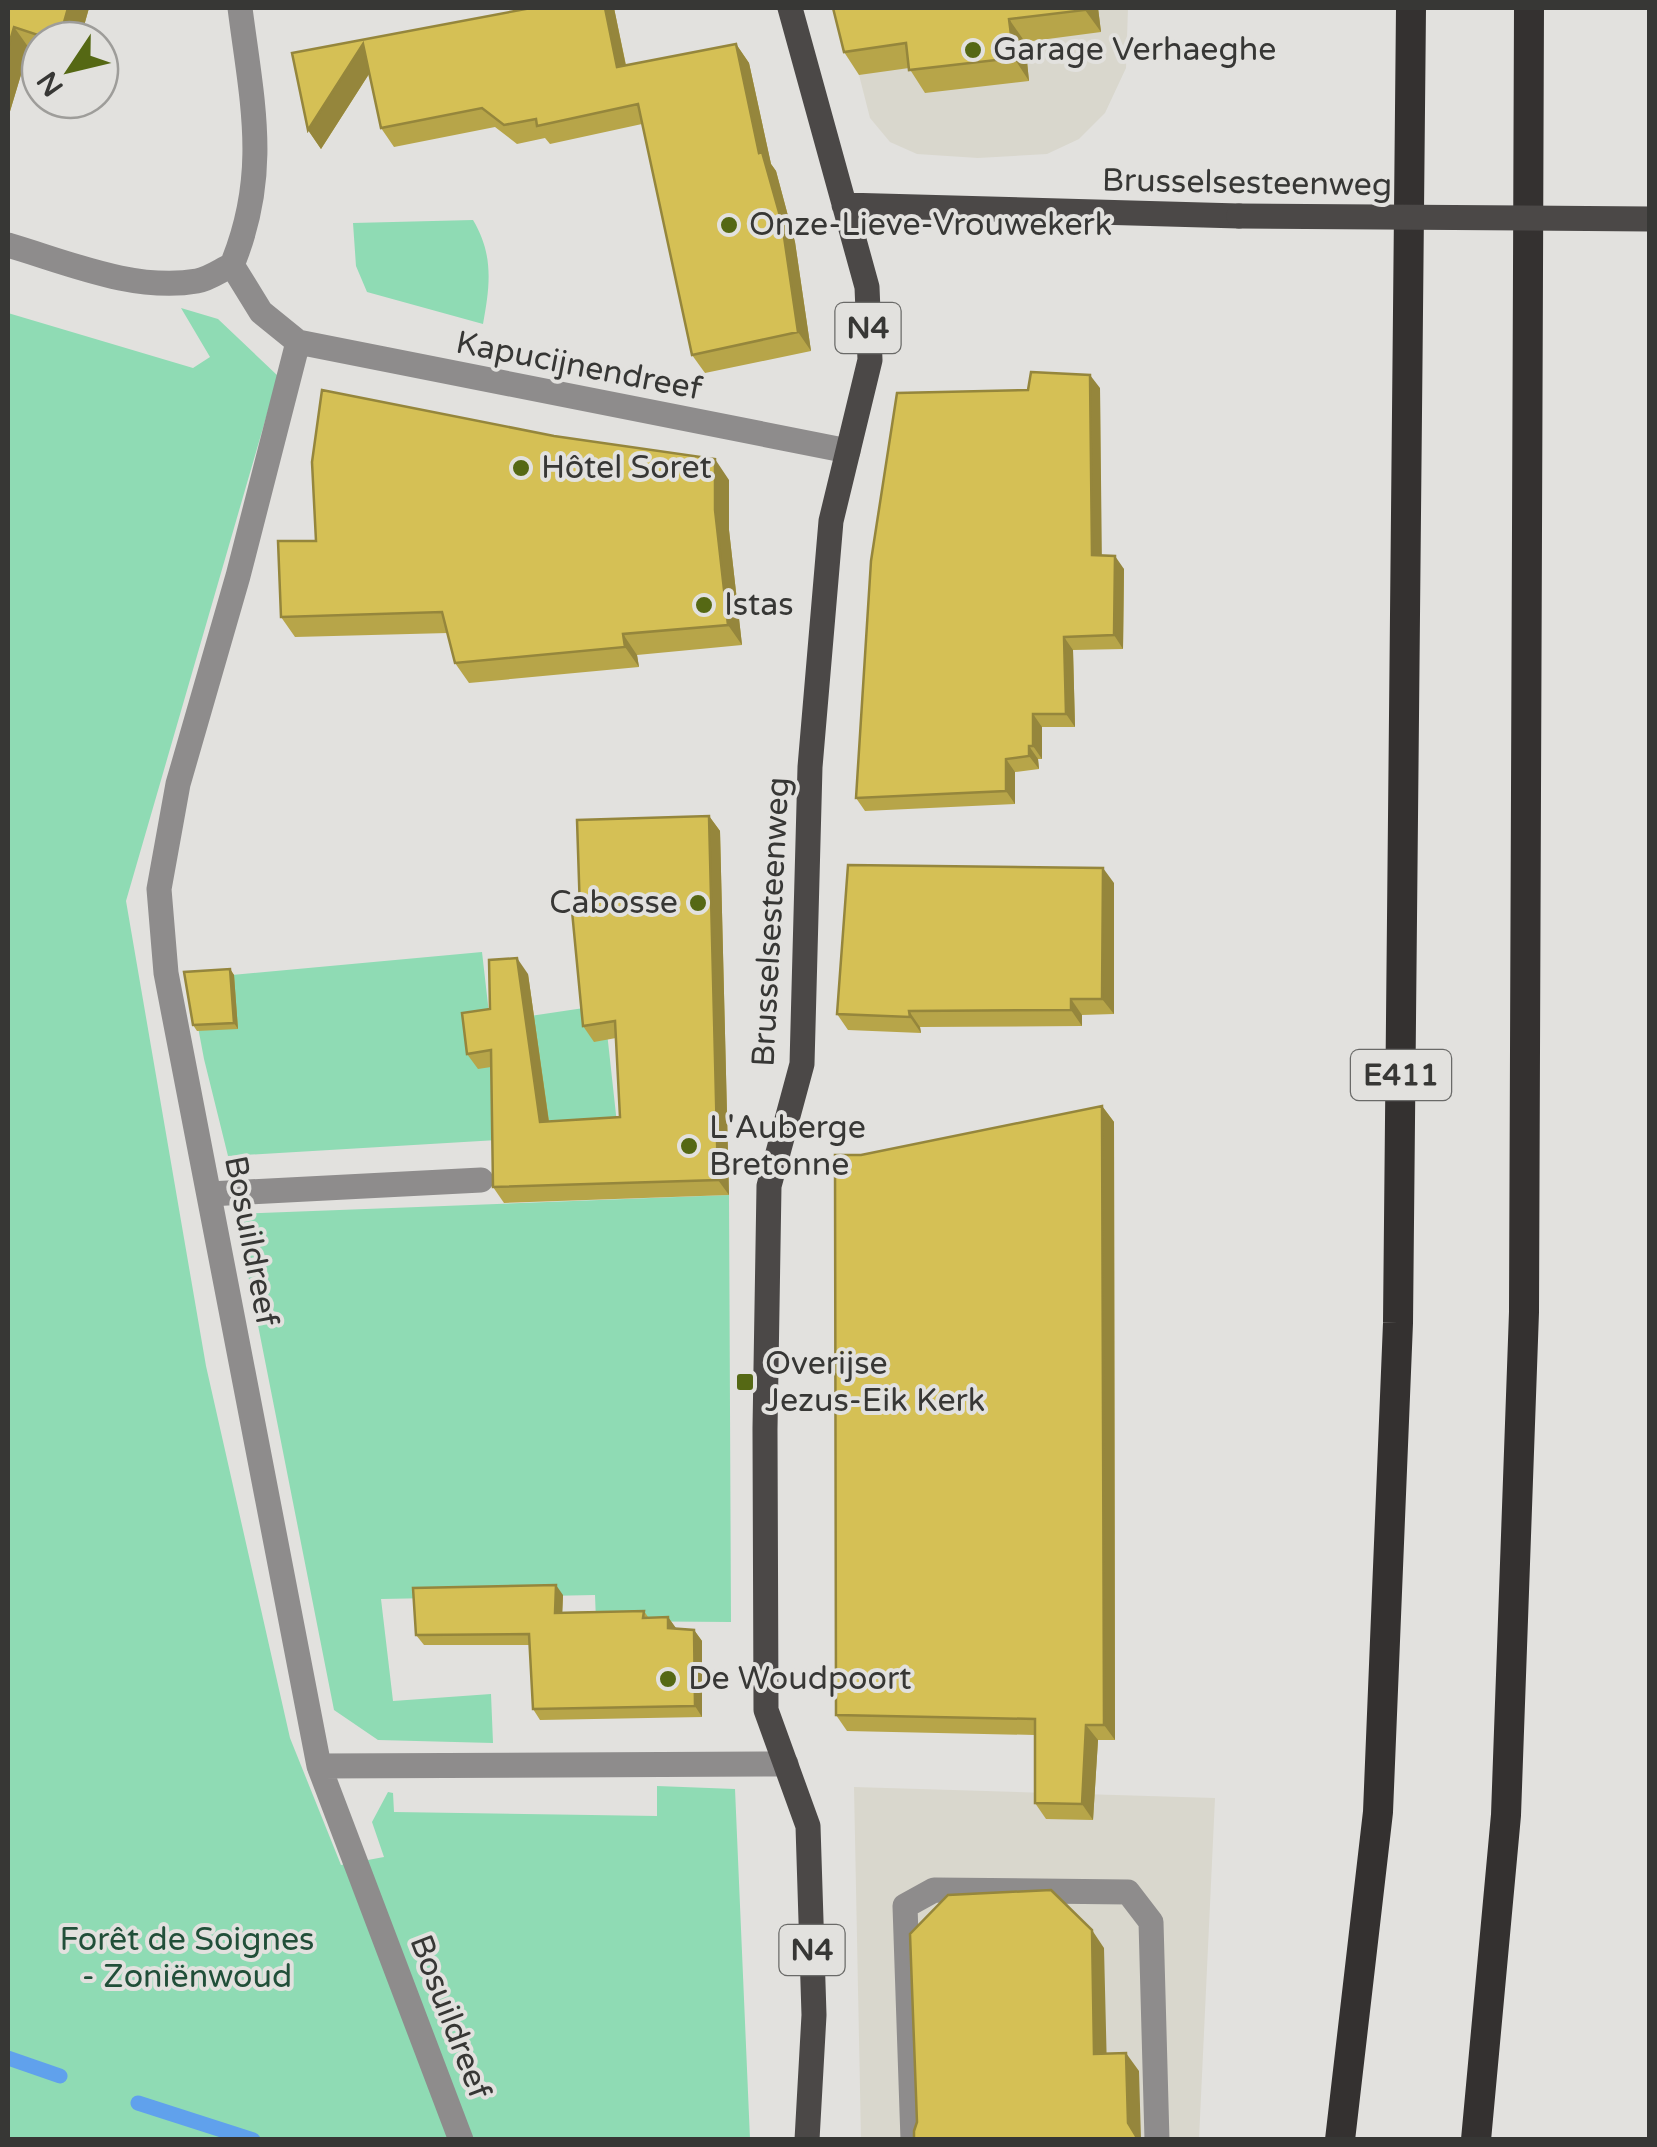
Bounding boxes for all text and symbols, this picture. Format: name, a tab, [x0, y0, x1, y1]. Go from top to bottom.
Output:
north arrow	[20, 20, 120, 120]
place label: Garage Verhaeghe	[993, 31, 1276, 69]
marker: Garage Verhaeghe	[962, 39, 984, 61]
text: N	[30, 65, 71, 103]
street label: Brusselsesteenweg	[1102, 161, 1392, 205]
place label: Onze-Lieve-Vrouwekerk	[749, 206, 1112, 244]
marker: Onze-Lieve-Vrouwekerk	[718, 214, 740, 236]
road number: N4	[836, 303, 900, 353]
street label: Kapucijnendreef	[453, 324, 706, 409]
place label: Hôtel Soret	[541, 449, 712, 487]
marker: Hôtel Soret	[510, 457, 532, 479]
place label: Istas	[724, 586, 794, 624]
marker: Istas	[693, 594, 715, 616]
street label: Brusselsesteenweg	[744, 776, 798, 1068]
place label: Cabosse	[549, 884, 678, 922]
marker: Cabosse	[687, 892, 709, 914]
road number: E411	[1351, 1050, 1451, 1100]
place label: L'Auberge Bretonne	[709, 1109, 866, 1184]
marker: L'Auberge Bretonne	[678, 1135, 700, 1157]
street label: Bosuildreef	[216, 1153, 286, 1330]
place label: Overijse Jezus-Eik Kerk	[765, 1345, 985, 1420]
marker: Overijse Jezus-Eik Kerk	[734, 1371, 756, 1393]
place label: De Woudpoort	[688, 1660, 912, 1698]
marker: De Woudpoort	[657, 1668, 679, 1690]
park label: Forêt de Soignes - Zoniënwoud	[60, 1921, 314, 1996]
road number: N4	[780, 1925, 844, 1975]
street label: Bosuildreef	[401, 1930, 499, 2105]

